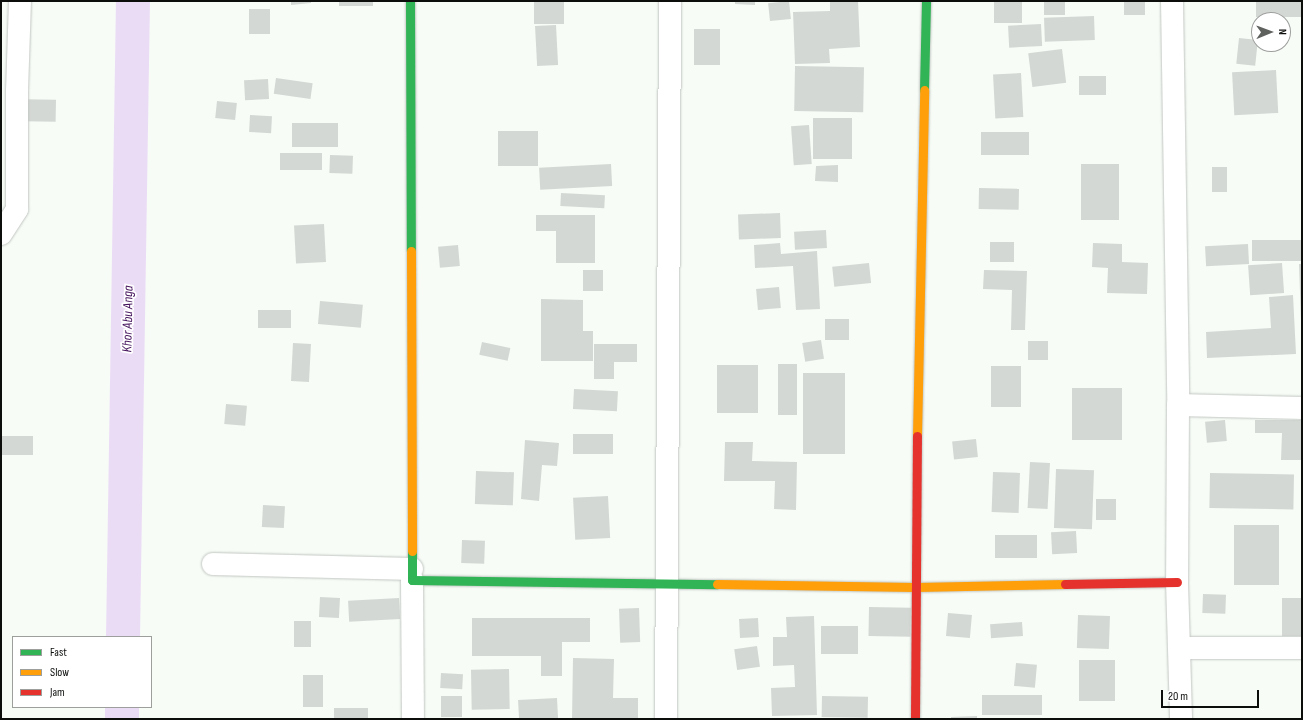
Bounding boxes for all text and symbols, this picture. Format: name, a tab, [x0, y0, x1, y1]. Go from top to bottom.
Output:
north arrow	[1251, 12, 1291, 52]
text: N	[1276, 29, 1289, 35]
water label: Khor Abu Anga	[119, 285, 137, 353]
legend	[12, 636, 152, 708]
text: Fast	[50, 645, 67, 660]
text: Slow	[50, 665, 69, 680]
scale bar	[1163, 682, 1261, 708]
text: Jam	[50, 685, 65, 700]
text: 20 m	[1168, 689, 1188, 704]

